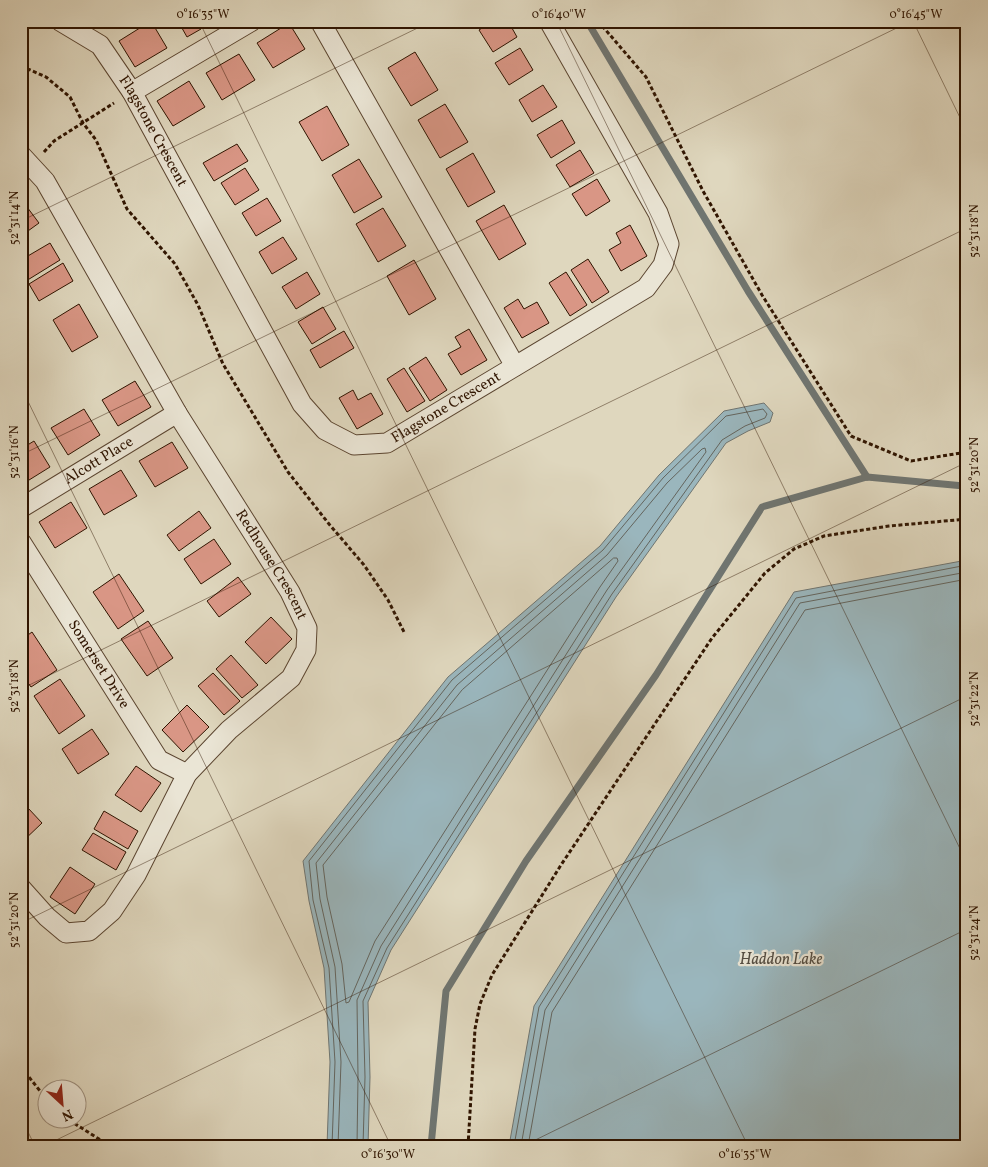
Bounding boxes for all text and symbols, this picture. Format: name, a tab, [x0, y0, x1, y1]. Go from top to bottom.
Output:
text: 0°16'35"W	[176, 7, 230, 23]
text: 0°16'40"W	[532, 7, 586, 23]
text: 0°16'45"W	[890, 7, 942, 23]
street label: Flagstone Crescent	[113, 71, 192, 191]
text: 52°31'14"N	[7, 191, 23, 245]
text: 52°31'18"N	[967, 204, 983, 258]
street label: Flagstone Crescent	[387, 367, 505, 449]
text: 52°31'16"N	[7, 425, 23, 479]
street label: Alcott Place	[60, 431, 137, 490]
text: 52°31'20"N	[967, 437, 983, 493]
street label: Redhouse Crescent	[230, 506, 312, 623]
street label: Somerset Drive	[63, 616, 135, 713]
text: 52°31'18"N	[7, 659, 23, 713]
text: 52°31'22"N	[967, 671, 983, 727]
text: 52°31'20"N	[7, 892, 23, 948]
text: 52°31'24"N	[967, 905, 983, 961]
water label: Haddon Lake	[740, 949, 823, 971]
north arrow	[38, 1080, 88, 1130]
text: N	[58, 1104, 76, 1125]
text: 0°16'30"W	[361, 1147, 415, 1163]
text: 0°16'35"W	[718, 1147, 772, 1163]

